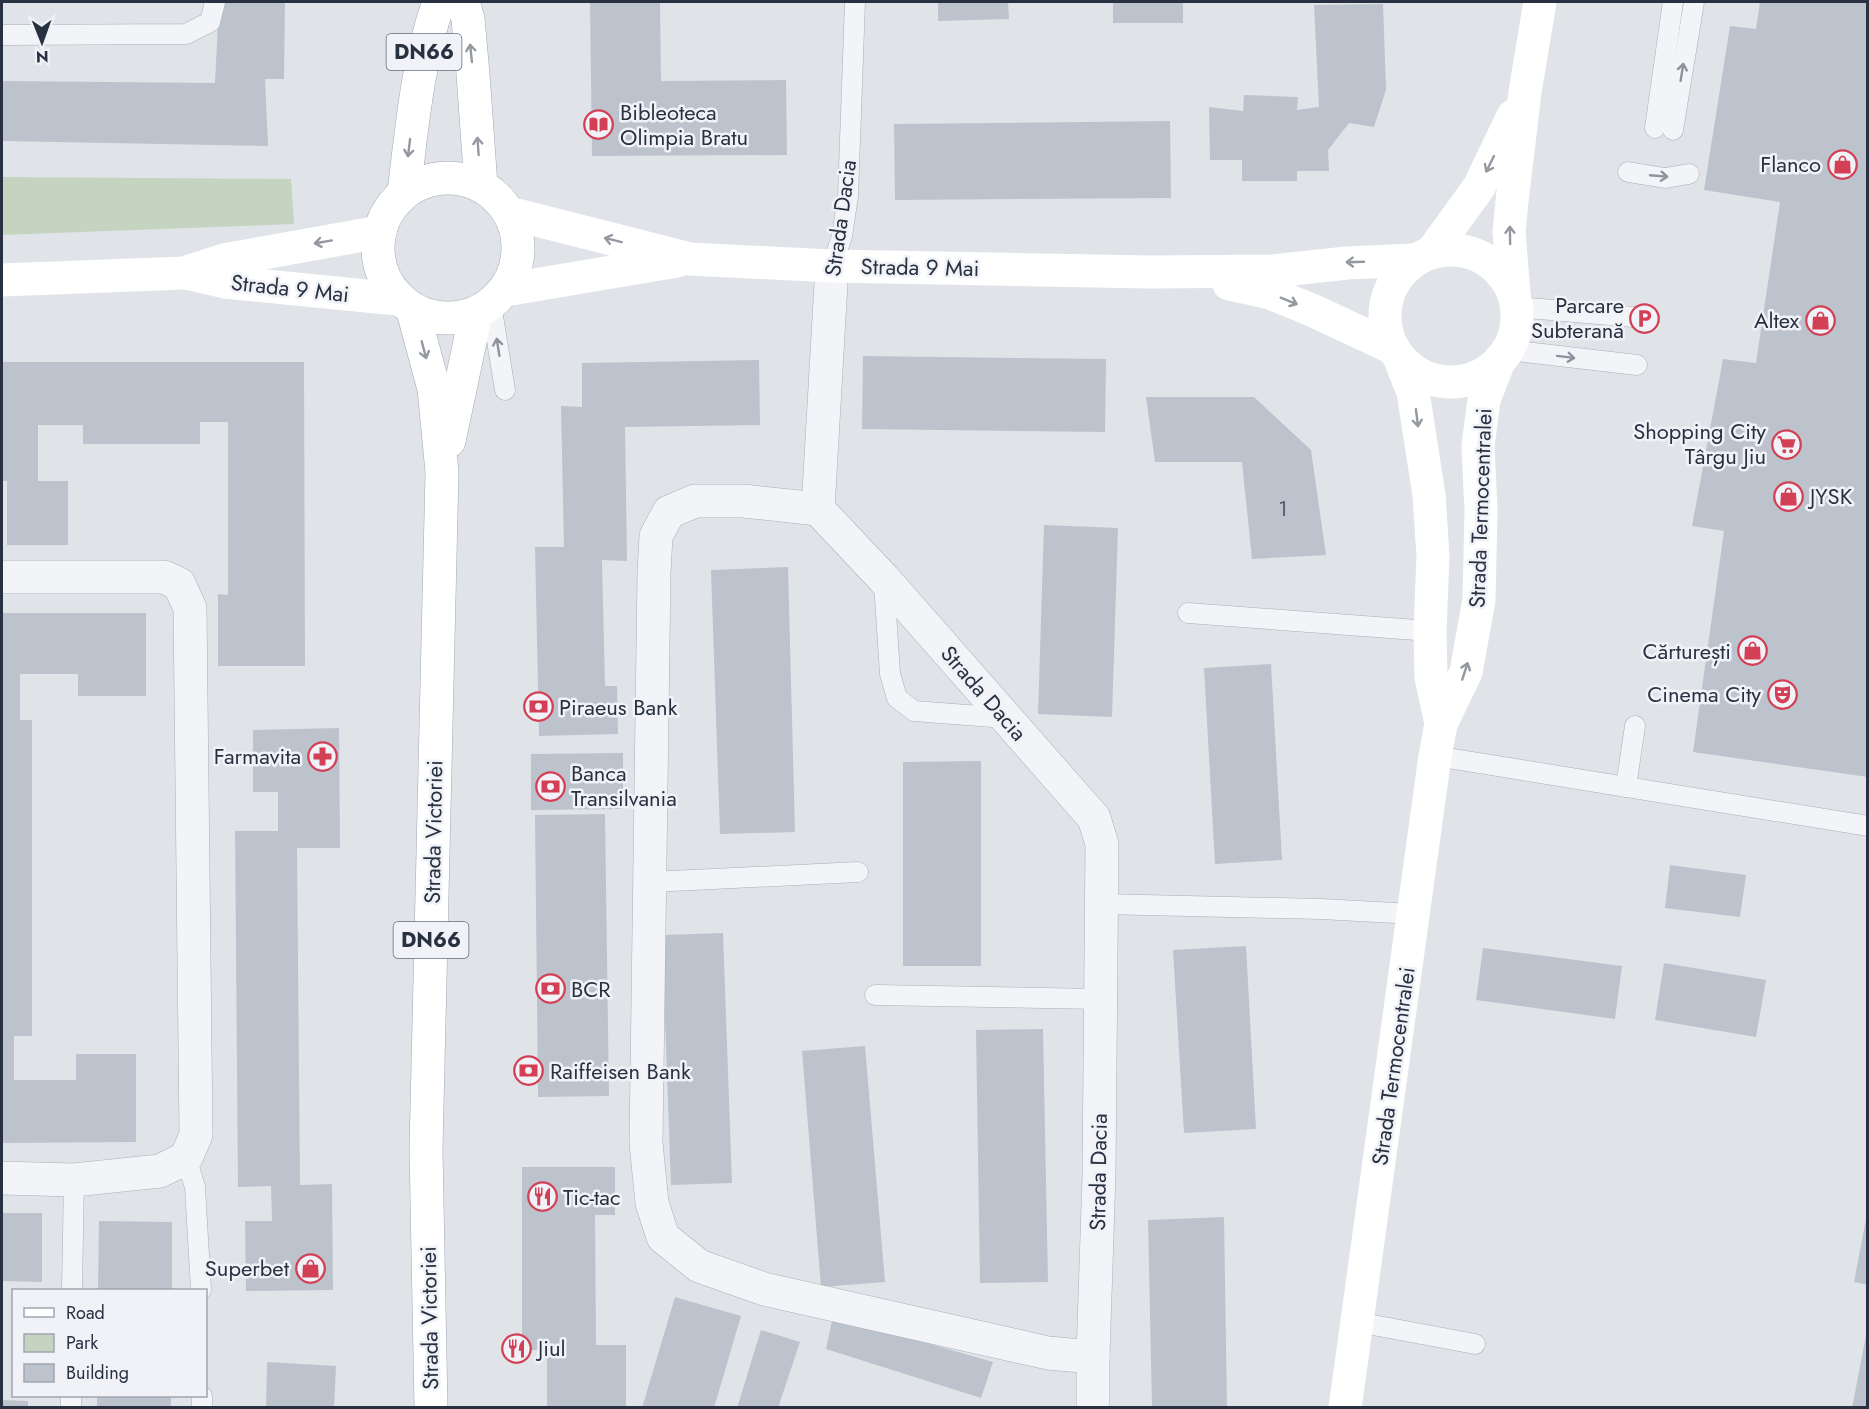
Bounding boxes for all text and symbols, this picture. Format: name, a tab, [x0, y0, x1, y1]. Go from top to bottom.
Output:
north arrow	[12, 12, 72, 72]
road number: DN66	[386, 34, 462, 70]
one-way arrow	[465, 44, 476, 64]
text: N	[36, 45, 49, 68]
one-way arrow	[1677, 63, 1688, 83]
place label: Bibleoteca Olimpia Bratu	[620, 96, 748, 153]
library icon: Bibleoteca Olimpia Bratu	[583, 109, 615, 141]
one-way arrow	[472, 136, 483, 156]
one-way arrow	[404, 138, 415, 158]
place label: Flanco	[1760, 148, 1821, 180]
shop icon: Flanco	[1826, 148, 1858, 180]
one-way arrow	[1484, 154, 1496, 172]
street label: Strada Dacia	[816, 158, 864, 278]
one-way arrow	[1648, 171, 1668, 182]
one-way arrow	[1504, 225, 1516, 245]
one-way arrow	[604, 233, 623, 245]
one-way arrow	[313, 237, 333, 248]
street label: Strada 9 Mai	[860, 250, 980, 284]
one-way arrow	[1346, 257, 1366, 268]
street label: Strada 9 Mai	[229, 266, 351, 310]
place label: Parcare Subterană	[1531, 289, 1624, 346]
one-way arrow	[1280, 296, 1298, 307]
parking icon: Parcare Subterană	[1629, 302, 1661, 334]
place label: Altex	[1754, 304, 1800, 336]
shop icon: Altex	[1804, 304, 1836, 336]
one-way arrow	[493, 337, 504, 357]
one-way arrow	[418, 340, 430, 359]
one-way arrow	[1556, 351, 1576, 362]
street label: Strada Termocentralei	[1461, 407, 1499, 609]
one-way arrow	[1411, 408, 1422, 427]
place label: Shopping City Târgu Jiu	[1633, 415, 1766, 472]
supermarket icon: Shopping City Târgu Jiu	[1771, 428, 1803, 460]
shop icon: JYSK	[1773, 480, 1805, 512]
place label: JYSK	[1807, 480, 1853, 512]
house number: 1	[1279, 495, 1288, 524]
place label: Cărturești	[1642, 635, 1731, 667]
shop icon: Cărturești	[1736, 635, 1768, 667]
street label: Strada Dacia	[933, 638, 1035, 748]
one-way arrow	[1460, 662, 1471, 681]
place label: Cinema City	[1647, 678, 1761, 710]
theatre icon: Cinema City	[1766, 678, 1798, 710]
bank icon: Piraeus Bank	[522, 691, 554, 723]
place label: Piraeus Bank	[559, 691, 678, 723]
place label: Farmavita	[214, 740, 301, 772]
pharmacy icon: Farmavita	[306, 740, 338, 772]
place label: Banca Transilvania	[571, 757, 677, 814]
street label: Strada Victoriei	[416, 760, 450, 904]
bank icon: Banca Transilvania	[534, 770, 566, 802]
road number: DN66	[394, 922, 468, 958]
street label: Strada Termocentralei	[1363, 965, 1423, 1167]
bank icon: BCR	[534, 973, 566, 1005]
place label: BCR	[571, 973, 611, 1005]
bank icon: Raiffeisen Bank	[513, 1055, 545, 1087]
place label: Raiffeisen Bank	[550, 1055, 691, 1087]
street label: Strada Dacia	[1081, 1113, 1115, 1231]
restaurant icon: Tic-tac	[526, 1181, 558, 1213]
place label: Tic-tac	[563, 1181, 620, 1213]
street label: Strada Victoriei	[412, 1246, 446, 1390]
place label: Superbet	[205, 1252, 290, 1284]
shop icon: Superbet	[294, 1252, 326, 1284]
legend	[12, 1289, 207, 1397]
text: Road	[66, 1300, 105, 1326]
text: Park	[66, 1330, 98, 1356]
restaurant icon: Jiul	[501, 1332, 533, 1364]
place label: Jiul	[535, 1332, 566, 1364]
text: Building	[66, 1360, 129, 1386]

